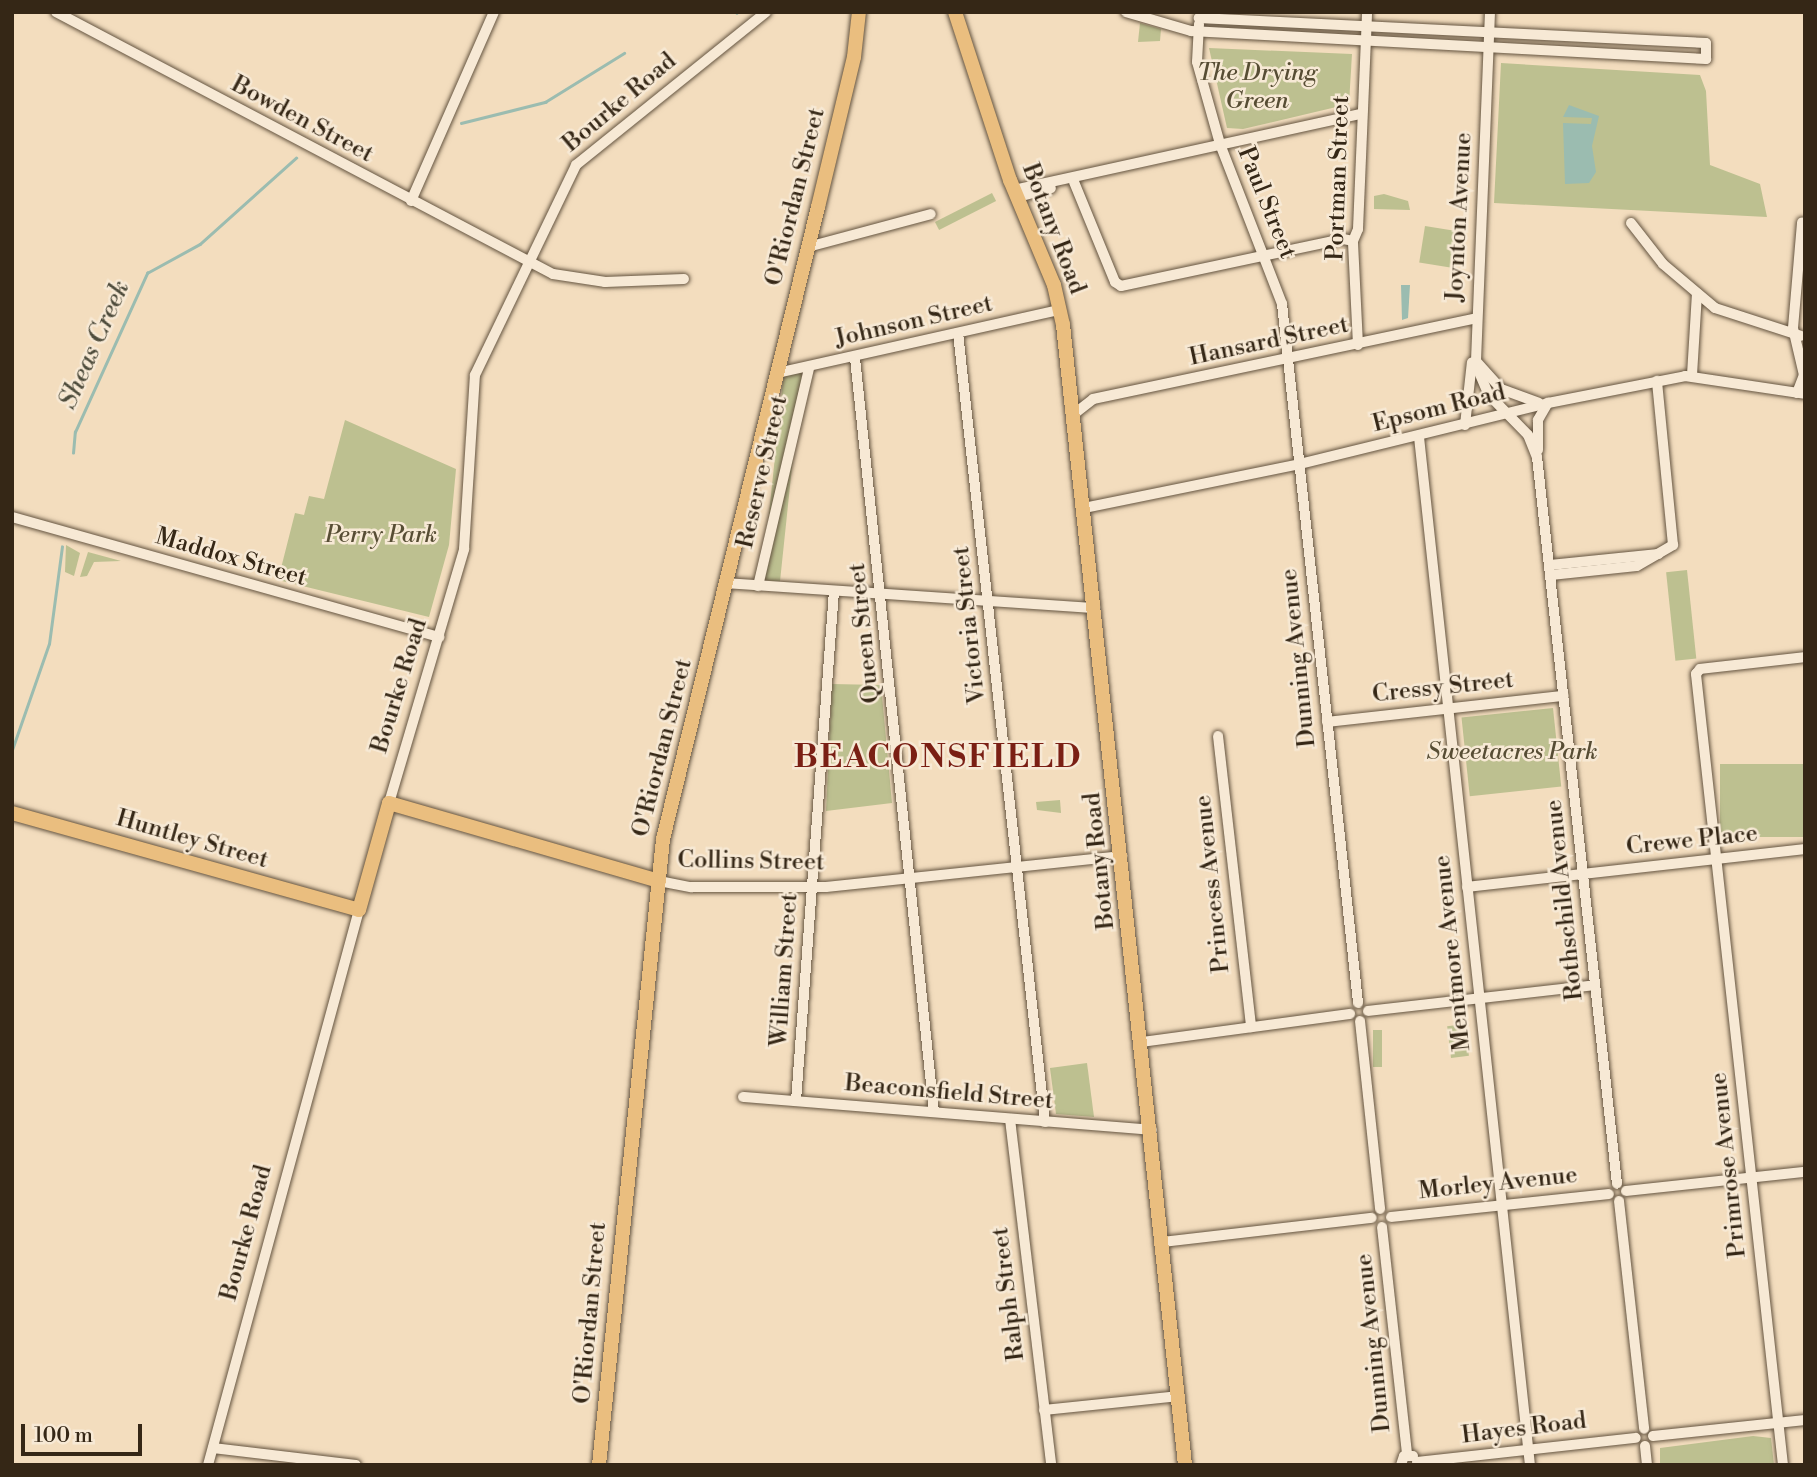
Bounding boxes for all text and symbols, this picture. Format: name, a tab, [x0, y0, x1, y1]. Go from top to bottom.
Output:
street label: Bourke Road	[557, 47, 683, 159]
park label: The Drying Green	[1197, 60, 1317, 116]
street label: Bowden Street	[226, 71, 378, 169]
street label: Portman Street	[1322, 95, 1356, 261]
street label: O'Riordan Street	[760, 105, 832, 289]
street label: Joynton Avenue	[1441, 132, 1479, 302]
street label: Paul Street	[1231, 143, 1301, 263]
street label: Botany Road	[1015, 160, 1091, 298]
water label: Sheas Creek	[53, 276, 137, 414]
street label: Johnson Street	[832, 290, 996, 354]
street label: Hansard Street	[1187, 311, 1351, 373]
street label: Epsom Road	[1369, 379, 1509, 439]
street label: Reserve Street	[731, 393, 795, 551]
park label: Perry Park	[325, 522, 437, 550]
street label: Maddox Street	[152, 523, 310, 593]
street label: Victoria Street	[947, 545, 993, 705]
street label: Queen Street	[843, 561, 887, 705]
street label: Dunning Avenue	[1275, 567, 1323, 749]
street label: Bourke Road	[366, 615, 434, 757]
street label: O'Riordan Street	[627, 656, 699, 840]
street label: Cressy Street	[1371, 666, 1515, 710]
district label: BEACONSFIELD	[795, 738, 1081, 776]
park label: Sweetacres Park	[1427, 739, 1597, 767]
street label: Botany Road	[1078, 791, 1122, 931]
street label: Princess Avenue	[1189, 794, 1237, 974]
street label: Rothschild Avenue	[1540, 798, 1590, 1002]
street label: Huntley Street	[113, 805, 271, 875]
street label: Crewe Place	[1625, 820, 1759, 862]
street label: Collins Street	[677, 846, 825, 878]
street label: Mentmore Avenue	[1428, 854, 1478, 1052]
street label: William Street	[765, 892, 805, 1048]
street label: Beaconsfield Street	[844, 1070, 1054, 1116]
street label: Primrose Avenue	[1705, 1071, 1753, 1259]
street label: Morley Avenue	[1417, 1161, 1579, 1207]
street label: Bourke Road	[215, 1162, 279, 1304]
street label: O'Riordan Street	[569, 1221, 613, 1405]
street label: Ralph Street	[986, 1225, 1032, 1363]
street label: Dunning Avenue	[1350, 1252, 1398, 1434]
street label: Hayes Road	[1460, 1407, 1588, 1451]
scale bar	[24, 1410, 145, 1454]
text: 100 m	[34, 1423, 93, 1449]

